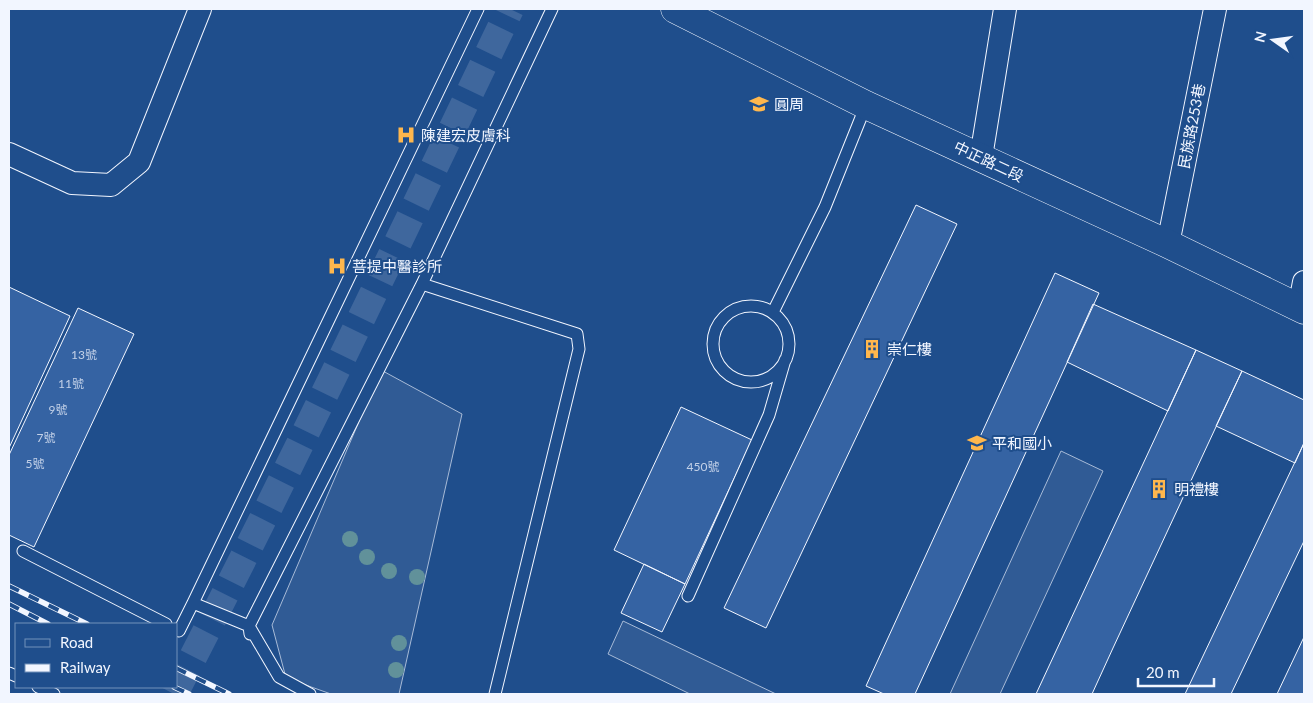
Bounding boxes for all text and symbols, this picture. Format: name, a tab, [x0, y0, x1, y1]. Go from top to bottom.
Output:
north arrow	[1248, 15, 1298, 65]
text: N	[1250, 29, 1269, 44]
street label: 民族路253巷	[1174, 82, 1208, 170]
school or university icon: 圓周	[748, 93, 770, 115]
place label: 圓周	[774, 95, 804, 113]
hospital icon: 陳建宏皮膚科	[395, 124, 417, 146]
place label: 陳建宏皮膚科	[421, 126, 511, 144]
street label: 中正路二段	[951, 137, 1027, 185]
hospital icon: 菩提中醫診所	[326, 255, 348, 277]
place label: 菩提中醫診所	[352, 257, 442, 275]
building icon: 崇仁樓	[861, 338, 883, 360]
place label: 崇仁樓	[887, 340, 932, 358]
house number: 13號	[71, 347, 97, 362]
house number: 11號	[58, 376, 84, 391]
house number: 9號	[49, 402, 67, 417]
house number: 7號	[37, 430, 55, 445]
school or university icon: 平和國小	[966, 432, 988, 454]
place label: 平和國小	[992, 434, 1052, 452]
house number: 5號	[26, 456, 44, 471]
house number: 450號	[687, 459, 719, 474]
building icon: 明禮樓	[1148, 478, 1170, 500]
place label: 明禮樓	[1174, 480, 1219, 498]
legend	[15, 623, 178, 688]
text: Road	[60, 633, 93, 651]
scale bar	[1138, 656, 1214, 688]
text: Railway	[60, 658, 111, 676]
text: 20 m	[1146, 663, 1180, 681]

